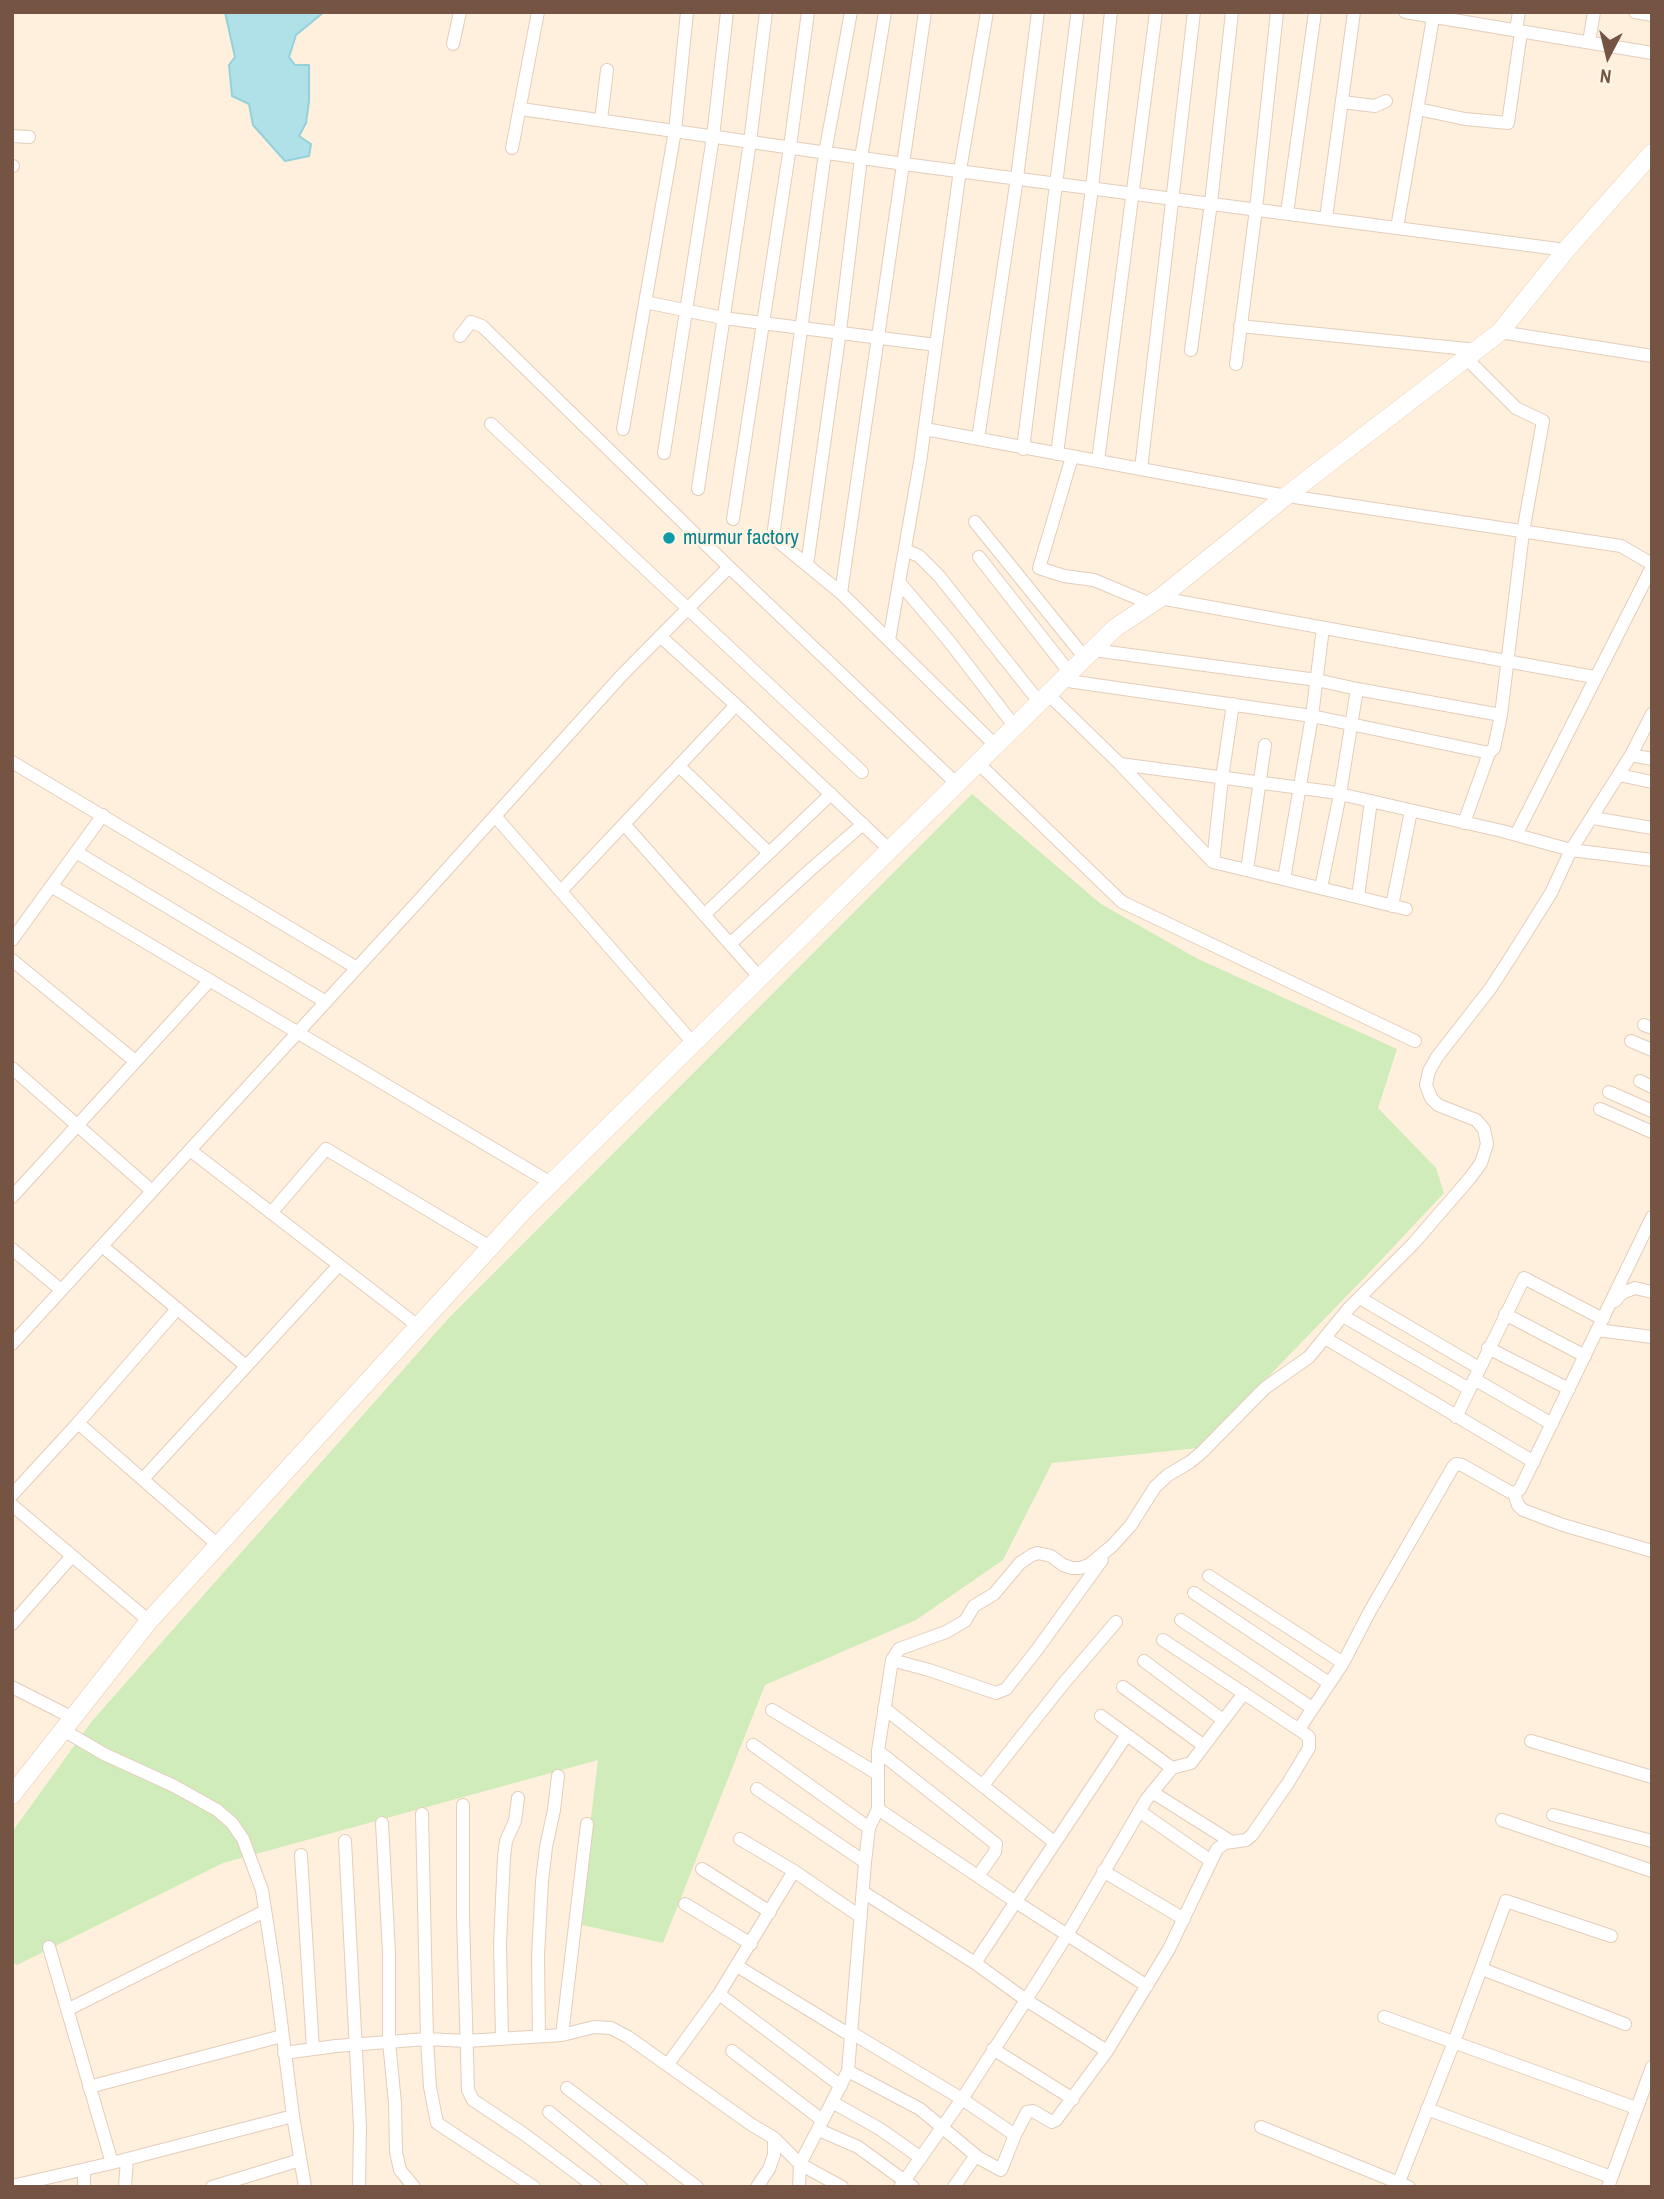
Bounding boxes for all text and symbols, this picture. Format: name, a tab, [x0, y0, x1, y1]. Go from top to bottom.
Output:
north arrow	[1573, 21, 1643, 91]
text: N	[1598, 63, 1613, 90]
place label: murmur factory	[683, 525, 799, 551]
marker: murmur factory	[661, 530, 677, 546]

